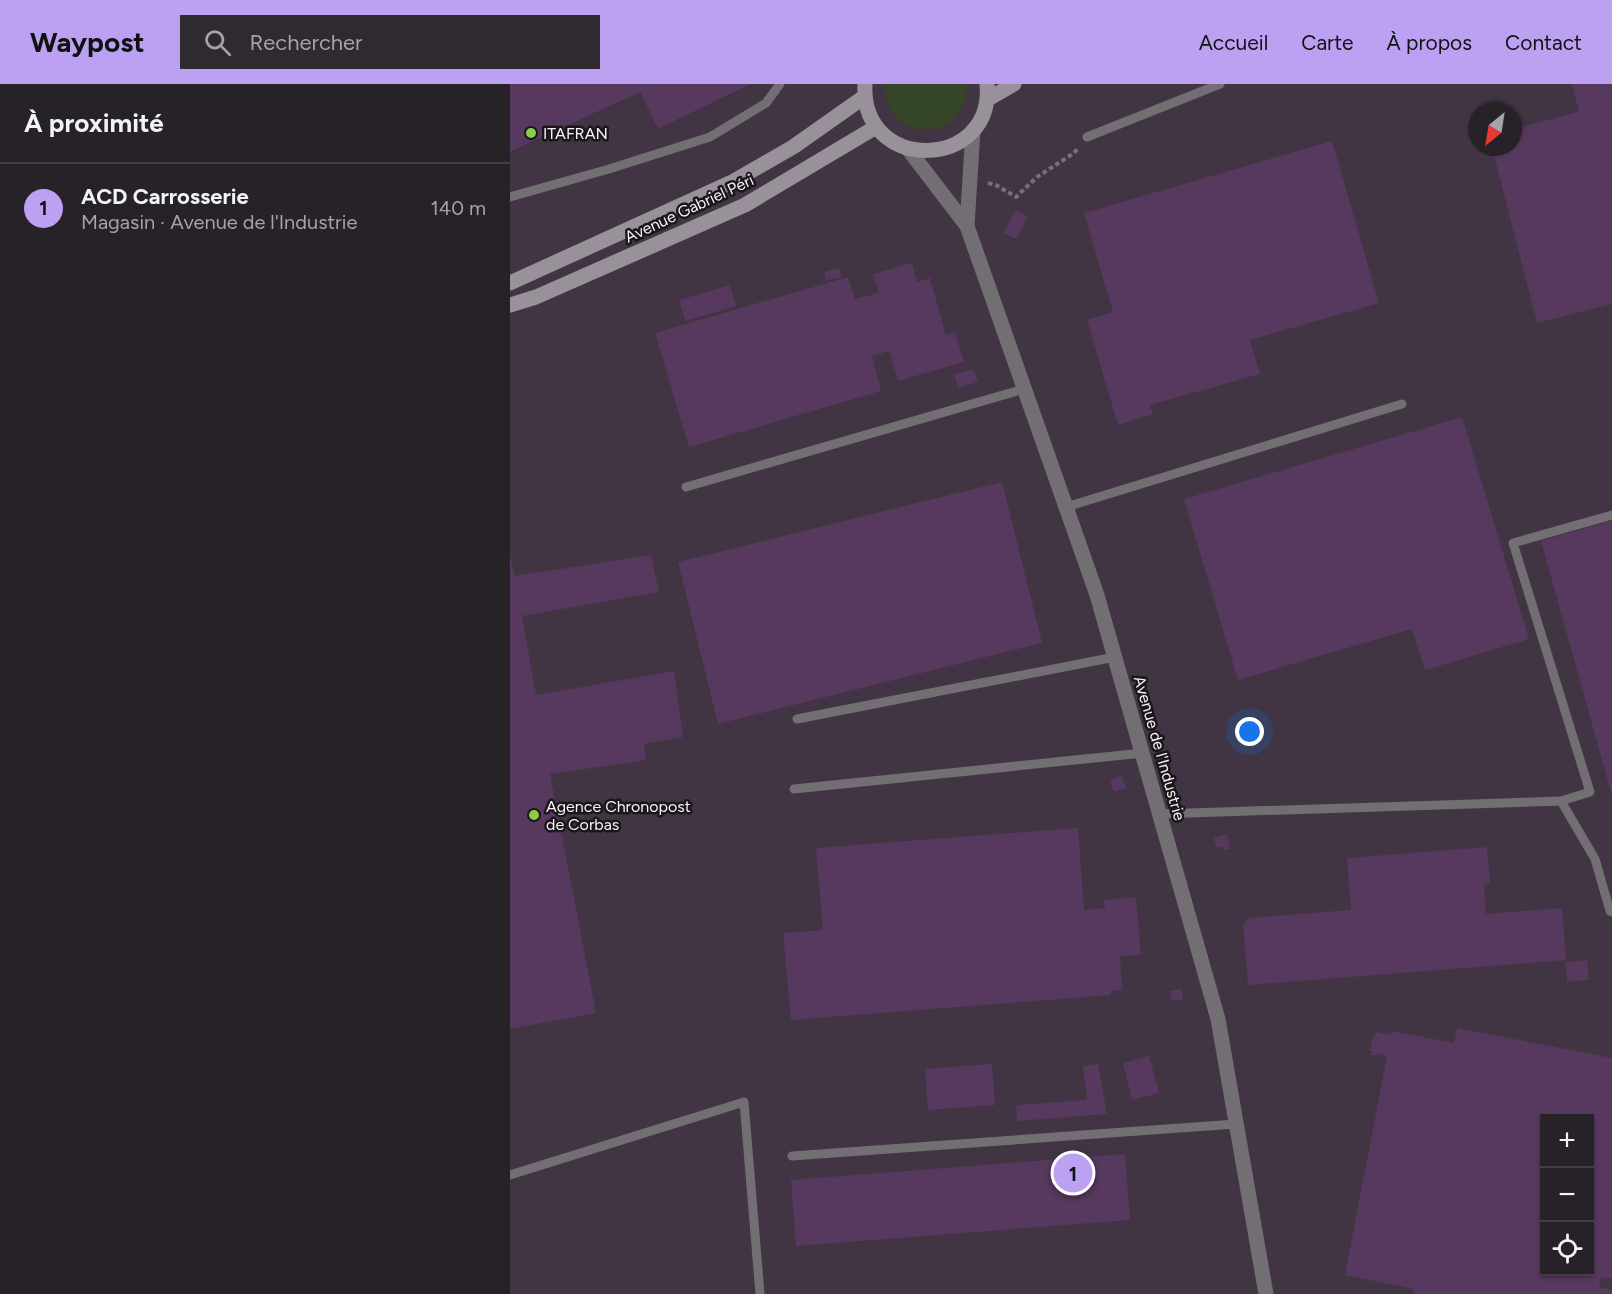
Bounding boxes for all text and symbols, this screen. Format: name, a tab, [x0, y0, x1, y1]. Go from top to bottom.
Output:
search box	[180, 15, 600, 69]
text: Waypost	[30, 25, 144, 59]
icon: search	[201, 26, 234, 59]
text: Rechercher	[249, 29, 363, 56]
text: Accueil	[1199, 30, 1268, 55]
text: Carte	[1301, 30, 1354, 55]
text: À propos	[1387, 30, 1472, 55]
text: Contact	[1505, 30, 1582, 55]
north arrow	[1468, 102, 1522, 156]
text: À proximité	[24, 107, 164, 139]
place label: ITAFRAN	[543, 124, 608, 143]
marker: ITAFRAN	[524, 126, 538, 140]
street label: Avenue Gabriel Péri	[622, 170, 757, 247]
text: ACD Carrosserie	[81, 183, 249, 210]
text: 1	[39, 196, 48, 220]
text: 140 m	[431, 196, 486, 220]
text: Magasin · Avenue de l'Industrie	[81, 210, 357, 234]
street label: Avenue de l'Industrie	[1130, 674, 1189, 823]
your location	[1235, 717, 1264, 746]
place label: Agence Chronopost de Corbas	[546, 797, 691, 834]
marker: Agence Chronopost de Corbas	[527, 808, 541, 822]
map controls	[1540, 1114, 1594, 1276]
button: +	[1540, 1114, 1594, 1168]
pin: 1	[1054, 1150, 1092, 1196]
button: −	[1540, 1168, 1594, 1222]
button: locate	[1540, 1222, 1594, 1276]

